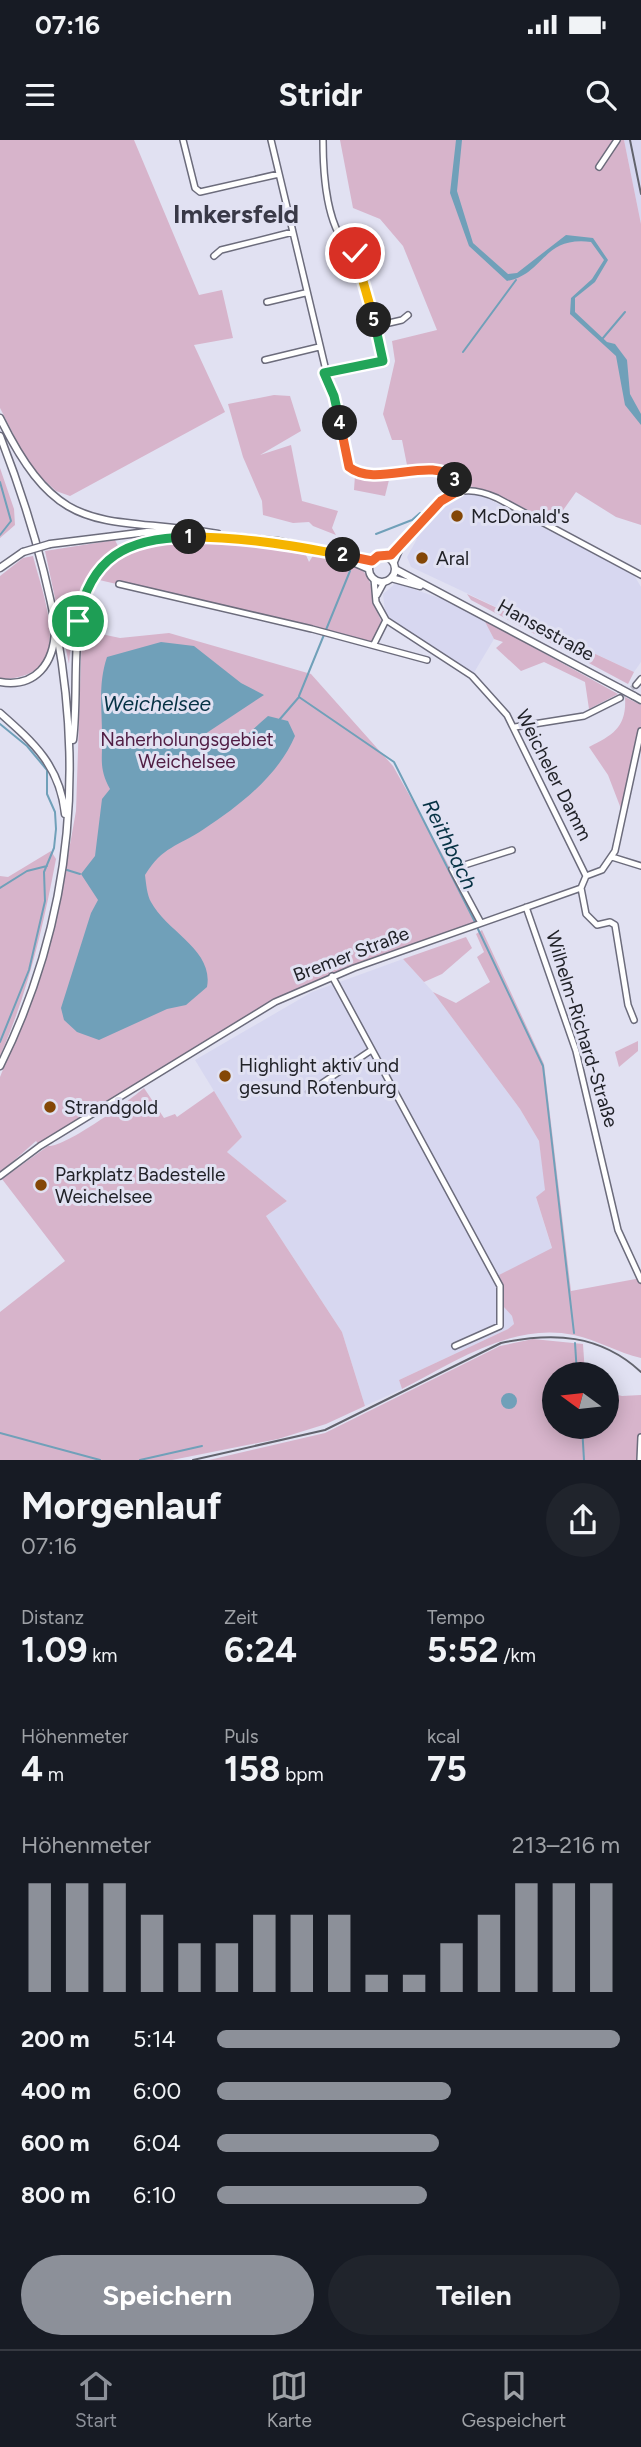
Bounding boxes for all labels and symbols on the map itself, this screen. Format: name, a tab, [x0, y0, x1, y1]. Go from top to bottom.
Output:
district label: Imkersfeld	[173, 198, 299, 230]
pin	[325, 223, 385, 283]
pin: 5	[356, 302, 392, 338]
pin: 4	[322, 406, 358, 440]
pin: 3	[438, 462, 472, 498]
place label: McDonald's	[471, 505, 570, 528]
marker: McDonald's	[449, 508, 465, 524]
pin: 1	[172, 520, 206, 554]
pin: 2	[326, 538, 360, 572]
place label: Aral	[436, 547, 469, 570]
marker: Aral	[414, 550, 430, 566]
pin	[48, 591, 108, 651]
street label: Hansestraße	[494, 594, 598, 666]
water label: Weichelsee	[103, 691, 211, 716]
street label: Weicheler Damm	[511, 706, 597, 844]
park label: Naherholungsgebiet Weichelsee	[100, 728, 274, 773]
water label: Reithbach	[417, 795, 483, 893]
street label: Bremer Straße	[290, 921, 412, 987]
street label: Wilhelm-Richard-Straße	[541, 928, 623, 1130]
place label: Highlight aktiv und gesund Rotenburg	[239, 1054, 399, 1099]
marker: Highlight aktiv und gesund Rotenburg	[217, 1068, 233, 1084]
place label: Strandgold	[64, 1096, 158, 1119]
marker: Strandgold	[42, 1099, 58, 1115]
place label: Parkplatz Badestelle Weichelsee	[55, 1163, 225, 1208]
marker: Parkplatz Badestelle Weichelsee	[33, 1177, 49, 1193]
north arrow	[542, 1362, 620, 1438]

